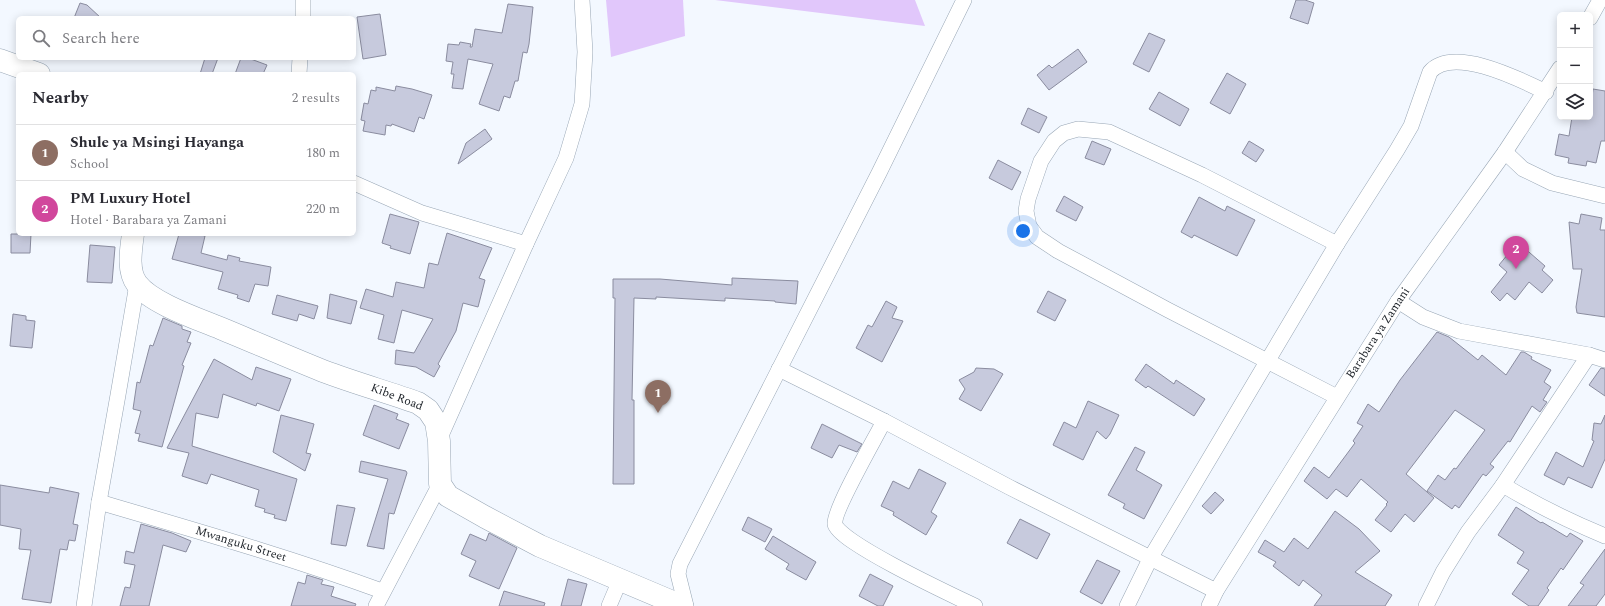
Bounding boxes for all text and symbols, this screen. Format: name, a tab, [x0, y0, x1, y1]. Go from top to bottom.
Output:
map controls	[1557, 12, 1593, 120]
button: +	[1557, 12, 1593, 48]
search box	[16, 16, 356, 60]
icon: search	[30, 27, 52, 49]
text: Search here	[62, 27, 140, 50]
button: −	[1557, 48, 1593, 84]
button: layers	[1557, 84, 1593, 120]
text: Nearby	[32, 85, 88, 111]
text: 2 results	[292, 88, 340, 108]
text: Shule ya Msingi Hayanga	[70, 131, 244, 154]
text: 1	[41, 143, 49, 163]
text: 180 m	[306, 143, 340, 163]
text: School	[70, 154, 109, 174]
text: PM Luxury Hotel	[70, 187, 191, 210]
text: 2	[41, 199, 49, 219]
text: 220 m	[306, 199, 340, 219]
text: Hotel · Barabara ya Zamani	[70, 210, 227, 230]
your location	[1013, 221, 1033, 241]
pin: 2	[1503, 236, 1529, 269]
street label: Barabara ya Zamani	[1341, 283, 1415, 383]
street label: Kibe Road	[368, 378, 426, 416]
pin: 1	[645, 380, 671, 413]
street label: Mwanguku Street	[193, 521, 289, 567]

